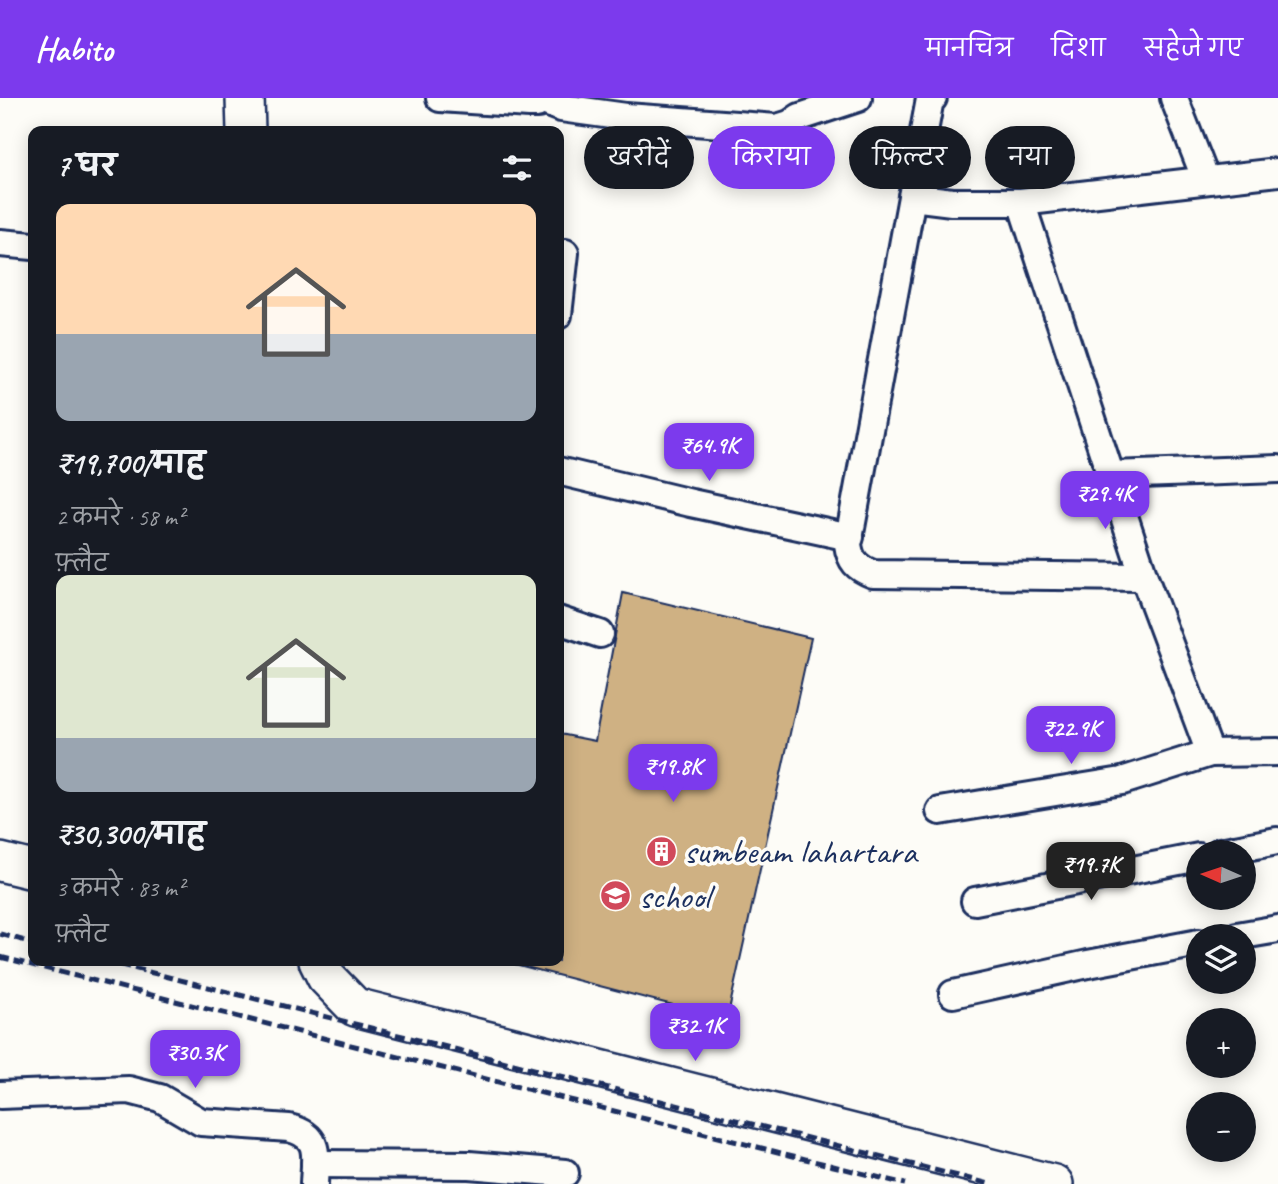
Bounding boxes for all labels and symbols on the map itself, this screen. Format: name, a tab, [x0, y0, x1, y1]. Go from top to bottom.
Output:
pin: ₹64.9K	[652, 424, 766, 483]
pin: ₹29.4K	[1048, 472, 1162, 531]
pin: ₹22.9K	[1014, 706, 1128, 766]
pin: ₹19.8K	[616, 744, 730, 804]
place label: sumbeam lahartara	[684, 829, 920, 874]
building icon: sumbeam lahartara	[644, 834, 678, 868]
north arrow	[1186, 840, 1256, 910]
pin: ₹19.7K	[1034, 842, 1148, 902]
place label: school	[639, 874, 716, 919]
school or university icon: school	[599, 879, 633, 913]
pin: ₹32.1K	[638, 1004, 752, 1063]
pin: ₹30.3K	[138, 1030, 252, 1090]

